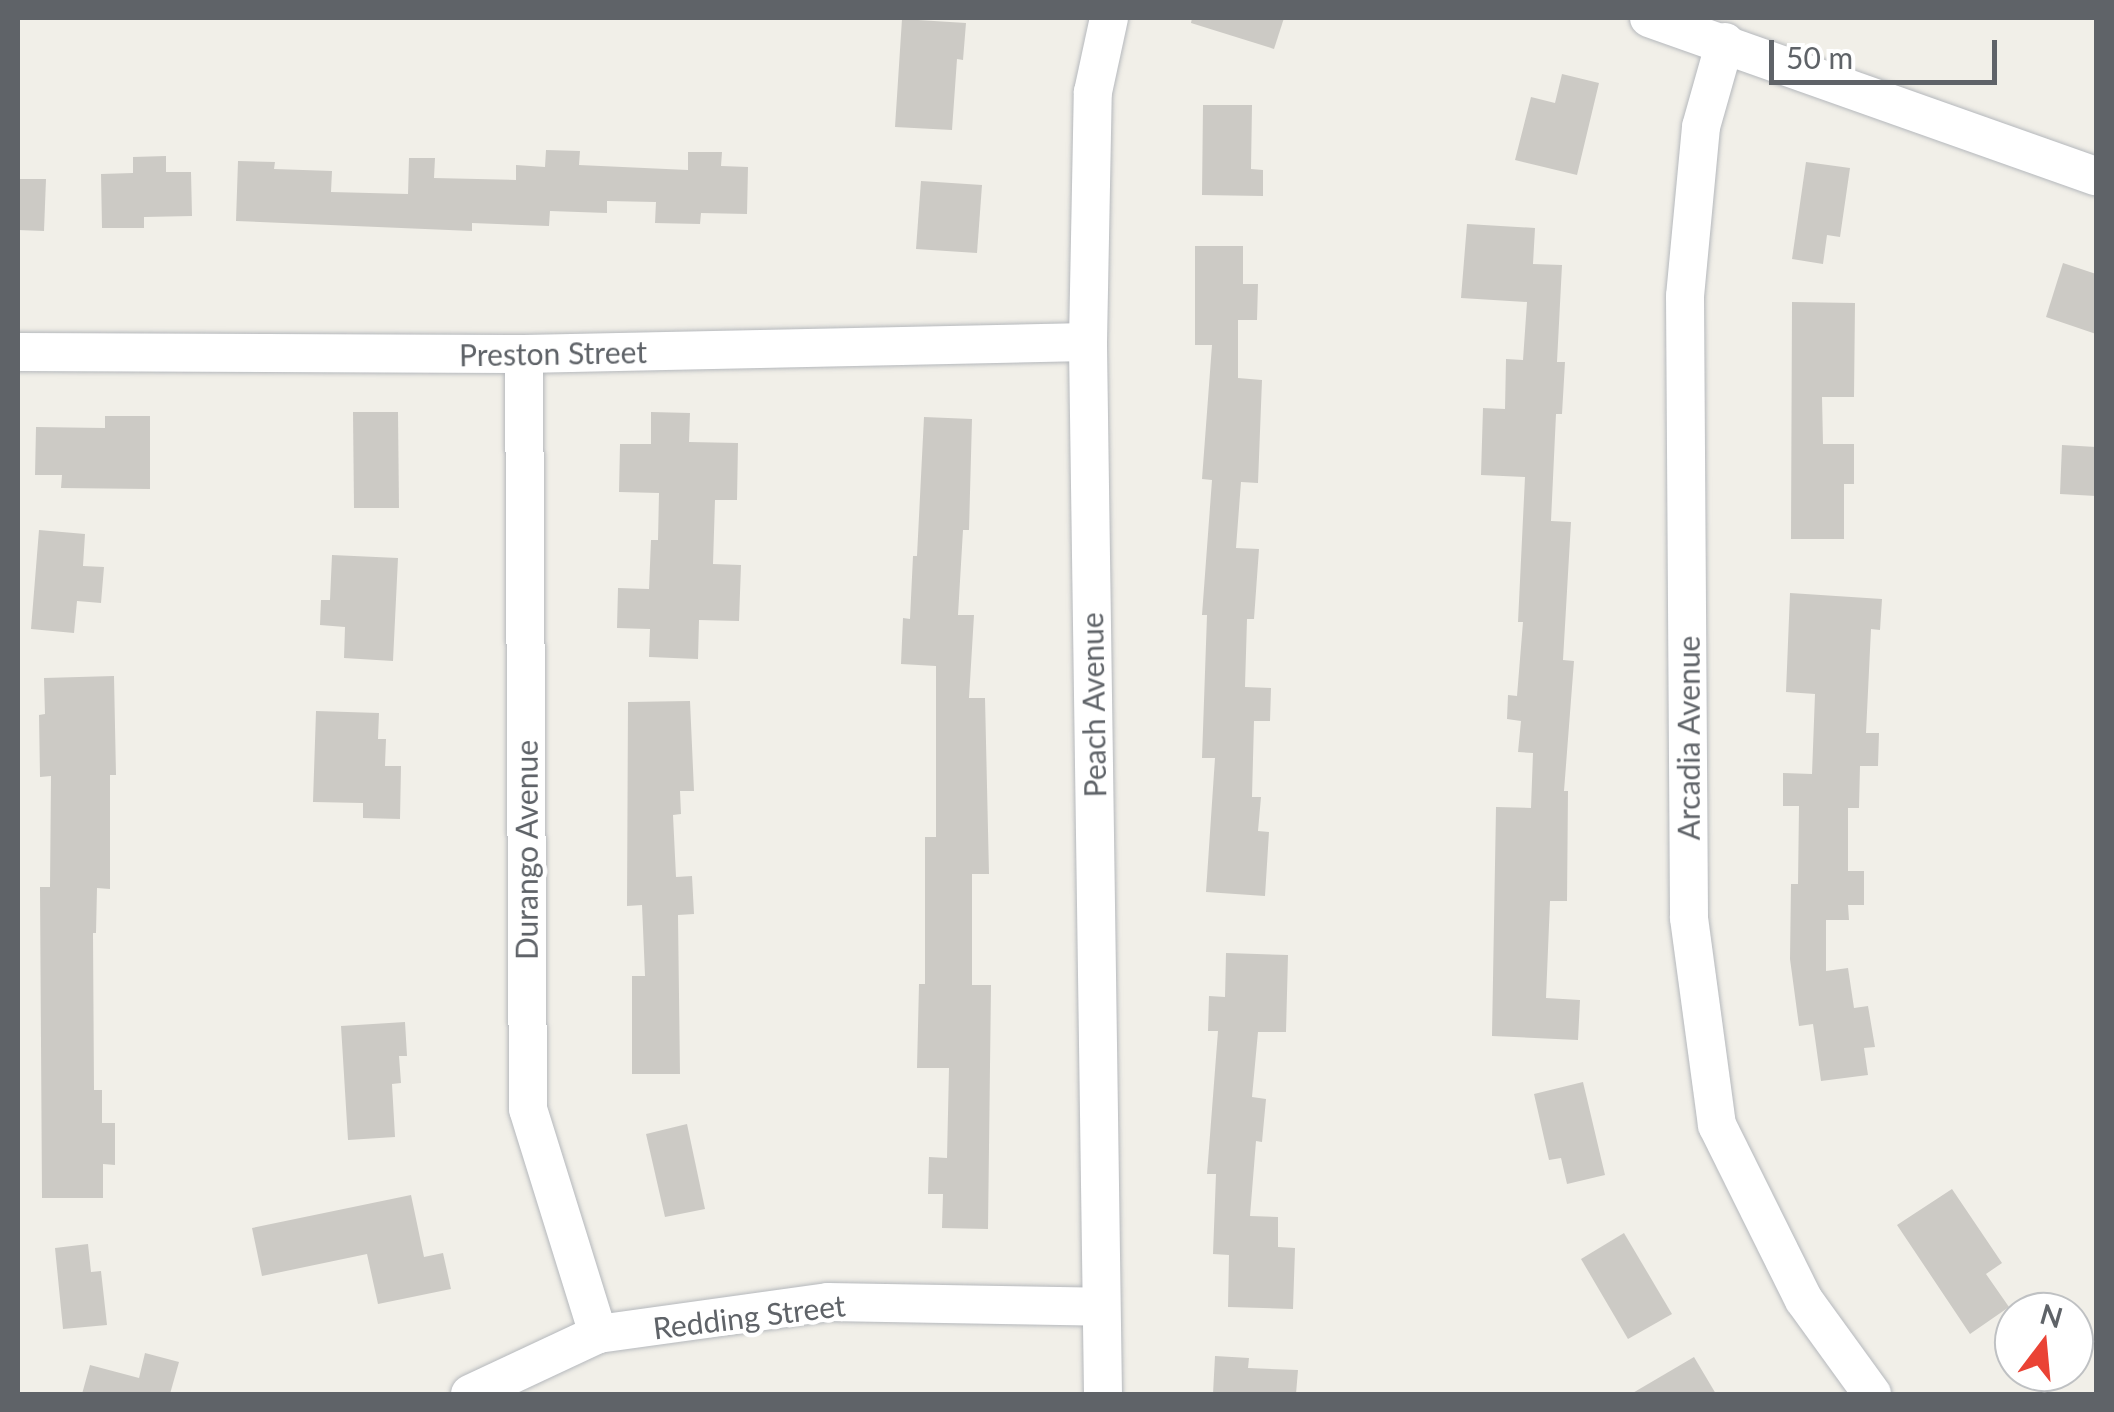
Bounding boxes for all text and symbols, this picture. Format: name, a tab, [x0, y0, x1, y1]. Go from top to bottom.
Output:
scale bar	[1774, 20, 2002, 82]
text: 50 m	[1786, 39, 1853, 75]
street label: Preston Street	[459, 333, 647, 373]
street label: Peach Avenue	[1073, 612, 1113, 798]
street label: Arcadia Avenue	[1670, 635, 1706, 841]
street label: Durango Avenue	[508, 740, 544, 960]
street label: Redding Street	[651, 1286, 847, 1346]
north arrow	[1994, 1292, 2094, 1392]
text: N	[2037, 1296, 2067, 1334]

